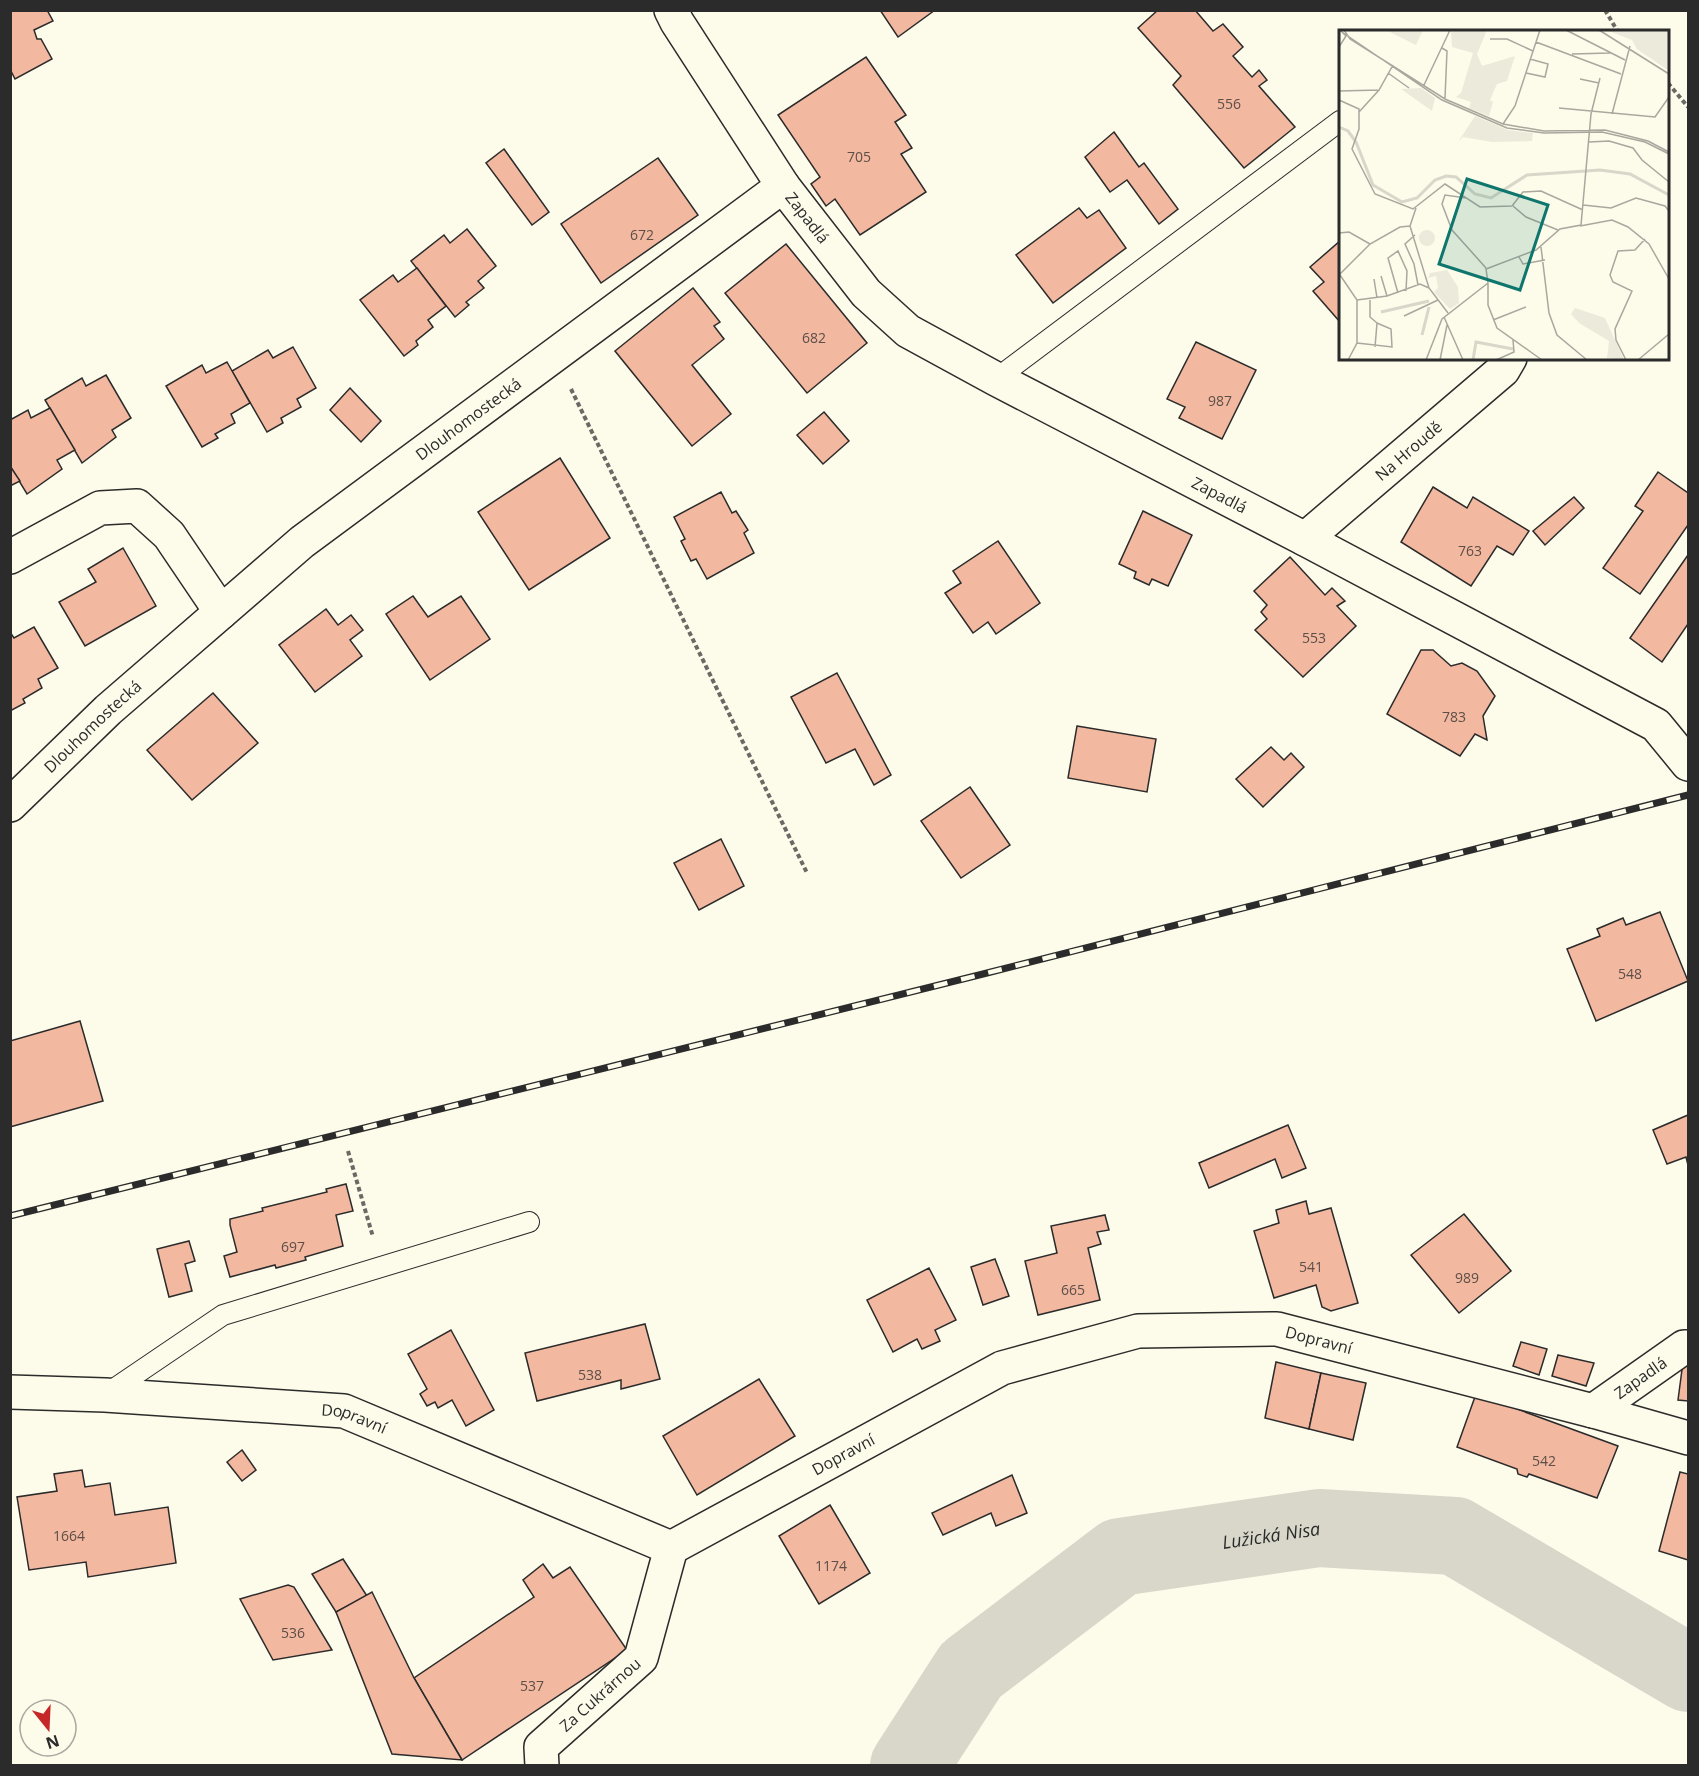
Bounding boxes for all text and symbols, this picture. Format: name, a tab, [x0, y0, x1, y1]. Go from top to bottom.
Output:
inset map	[1339, 30, 1669, 360]
house number: 556	[1217, 94, 1241, 113]
house number: 705	[847, 147, 871, 166]
street label: Zapadlá	[781, 187, 834, 248]
house number: 672	[630, 225, 654, 244]
house number: 682	[802, 328, 826, 347]
street label: Dlouhomostecká	[411, 373, 526, 465]
house number: 987	[1208, 391, 1232, 410]
street label: Na Hroudě	[1370, 416, 1447, 486]
street label: Zapadlá	[1188, 471, 1251, 518]
house number: 763	[1458, 541, 1482, 560]
house number: 553	[1302, 628, 1326, 647]
street label: Dlouhomostecká	[39, 675, 146, 777]
house number: 783	[1442, 707, 1466, 726]
house number: 548	[1618, 964, 1642, 983]
house number: 697	[281, 1237, 305, 1256]
house number: 541	[1299, 1257, 1323, 1276]
house number: 989	[1455, 1268, 1479, 1287]
house number: 665	[1061, 1280, 1085, 1299]
street label: Dopravní	[1283, 1321, 1356, 1359]
street label: Zapadlá	[1610, 1352, 1671, 1404]
house number: 538	[578, 1365, 602, 1384]
street label: Dopravní	[321, 1399, 391, 1439]
street label: Dopravní	[808, 1428, 879, 1480]
house number: 542	[1532, 1451, 1556, 1470]
water label: Lužická Nisa	[1221, 1516, 1322, 1554]
house number: 1664	[53, 1526, 85, 1545]
house number: 1174	[815, 1556, 847, 1575]
house number: 536	[281, 1623, 305, 1642]
street label: Za Cukrárnou	[555, 1652, 645, 1737]
house number: 537	[520, 1676, 544, 1695]
north arrow	[18, 1698, 78, 1758]
text: N	[43, 1730, 62, 1755]

